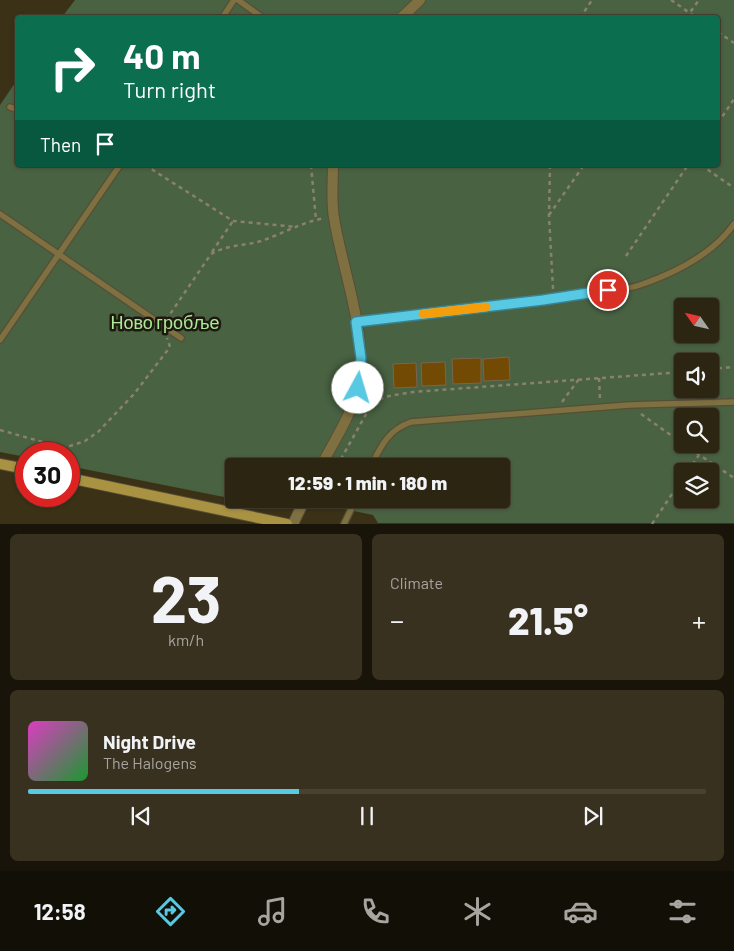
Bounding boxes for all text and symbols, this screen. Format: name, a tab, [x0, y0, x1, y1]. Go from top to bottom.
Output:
text: 40 m	[123, 34, 200, 76]
icon: right	[40, 35, 105, 100]
text: Turn right	[123, 76, 216, 102]
icon: arrive	[91, 130, 119, 158]
text: Then	[40, 133, 81, 156]
pin	[587, 269, 629, 311]
icon: arrive	[594, 276, 622, 304]
north arrow	[674, 298, 719, 342]
map controls	[674, 298, 719, 508]
park label: Ново гробље	[110, 311, 220, 333]
button: sound	[674, 353, 719, 398]
position arrow	[331, 361, 383, 413]
button: search	[674, 408, 719, 453]
speed limit sign: 30	[15, 442, 80, 507]
button: layers	[674, 463, 719, 508]
text: 12:59 · 1 min · 180 m	[288, 471, 447, 494]
text: 23	[151, 558, 221, 636]
text: Climate	[390, 573, 443, 592]
text: 21.5°	[508, 597, 588, 643]
text: −	[390, 603, 404, 637]
text: +	[692, 603, 706, 637]
text: km/h	[168, 630, 204, 649]
text: Night Drive	[103, 730, 196, 753]
text: The Halogens	[103, 753, 197, 772]
icon: previous	[127, 802, 155, 830]
icon: pause	[353, 802, 381, 830]
icon: next	[579, 802, 607, 830]
icon: directions	[153, 894, 188, 929]
icon: music	[255, 894, 290, 929]
icon: phone	[358, 894, 393, 929]
icon: climate	[460, 894, 495, 929]
icon: car	[563, 894, 598, 929]
icon: filters	[665, 894, 700, 929]
text: 12:58	[34, 898, 86, 924]

